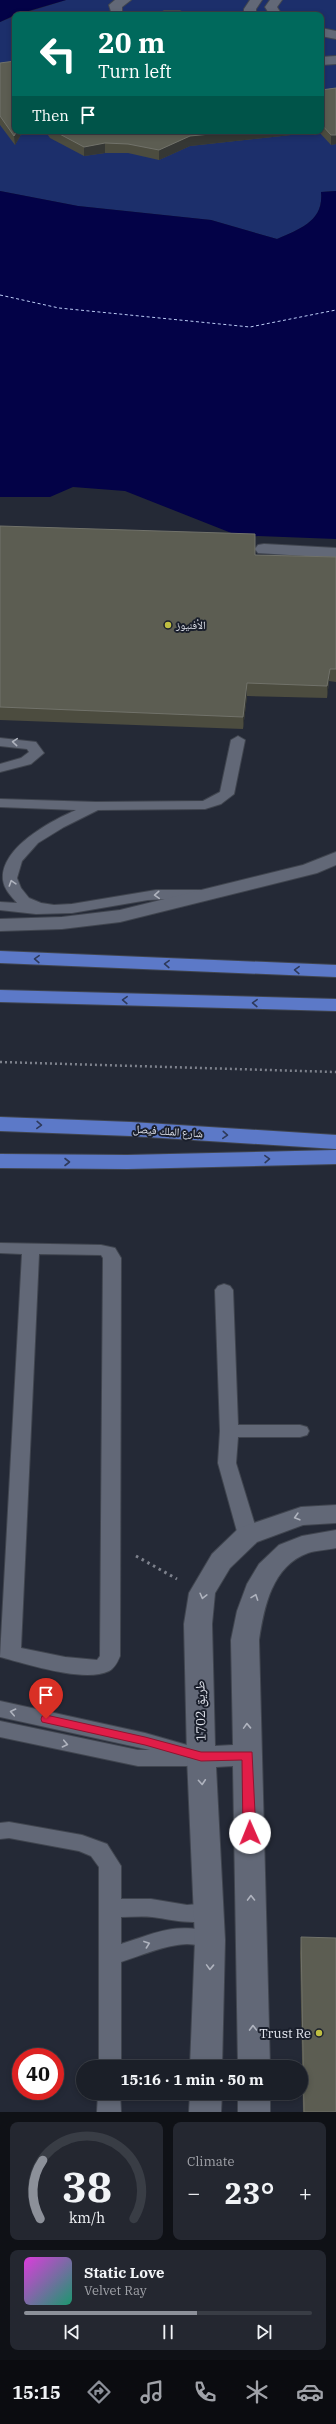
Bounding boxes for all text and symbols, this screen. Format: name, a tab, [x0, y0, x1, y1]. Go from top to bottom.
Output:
text: 20 m	[98, 24, 165, 61]
icon: left	[32, 28, 84, 80]
text: Turn left	[98, 60, 172, 83]
icon: arrive	[77, 104, 99, 126]
text: Then	[32, 106, 69, 125]
place label: الأفنيوز	[175, 618, 206, 632]
marker: الأفنيوز	[163, 620, 173, 630]
one-way arrow	[12, 738, 18, 747]
one-way arrow	[8, 880, 17, 887]
one-way arrow	[154, 890, 160, 899]
one-way arrow	[34, 955, 40, 963]
one-way arrow	[164, 960, 170, 968]
one-way arrow	[294, 965, 300, 974]
one-way arrow	[122, 995, 128, 1004]
one-way arrow	[252, 999, 258, 1007]
one-way arrow	[36, 1121, 42, 1129]
street label: شارع الملك فيصل	[133, 1122, 203, 1140]
one-way arrow	[222, 1130, 228, 1139]
one-way arrow	[264, 1154, 270, 1163]
one-way arrow	[64, 1158, 70, 1166]
one-way arrow	[294, 1512, 301, 1521]
one-way arrow	[199, 1593, 207, 1600]
one-way arrow	[250, 1594, 258, 1601]
pin	[29, 1678, 63, 1719]
street label: طريق 1702	[191, 1680, 210, 1742]
icon: arrive	[35, 1684, 57, 1706]
one-way arrow	[10, 1708, 16, 1716]
one-way arrow	[243, 1723, 251, 1729]
one-way arrow	[62, 1739, 69, 1747]
one-way arrow	[198, 1779, 207, 1785]
position arrow	[229, 1812, 271, 1854]
one-way arrow	[246, 1895, 255, 1901]
one-way arrow	[143, 1940, 150, 1948]
one-way arrow	[205, 1964, 214, 1970]
one-way arrow	[249, 2025, 257, 2031]
place label: Trust Re	[259, 2025, 311, 2042]
marker: Trust Re	[314, 2028, 324, 2038]
speed limit sign: 40	[12, 2048, 64, 2100]
text: 15:16 · 1 min · 50 m	[120, 2070, 264, 2089]
text: Climate	[187, 2153, 234, 2170]
text: 38	[62, 2159, 111, 2213]
text: 23°	[224, 2173, 275, 2212]
text: −	[187, 2178, 200, 2207]
text: +	[299, 2178, 312, 2207]
text: km/h	[68, 2208, 105, 2227]
text: Static Love	[84, 2263, 164, 2282]
text: Velvet Ray	[84, 2282, 147, 2299]
icon: previous	[61, 2321, 83, 2343]
icon: pause	[157, 2321, 179, 2343]
icon: next	[253, 2321, 275, 2343]
icon: directions	[85, 2378, 113, 2406]
icon: music	[138, 2378, 166, 2406]
icon: phone	[191, 2378, 219, 2406]
icon: climate	[243, 2378, 271, 2406]
icon: car	[296, 2378, 324, 2406]
text: 15:15	[12, 2381, 61, 2404]

